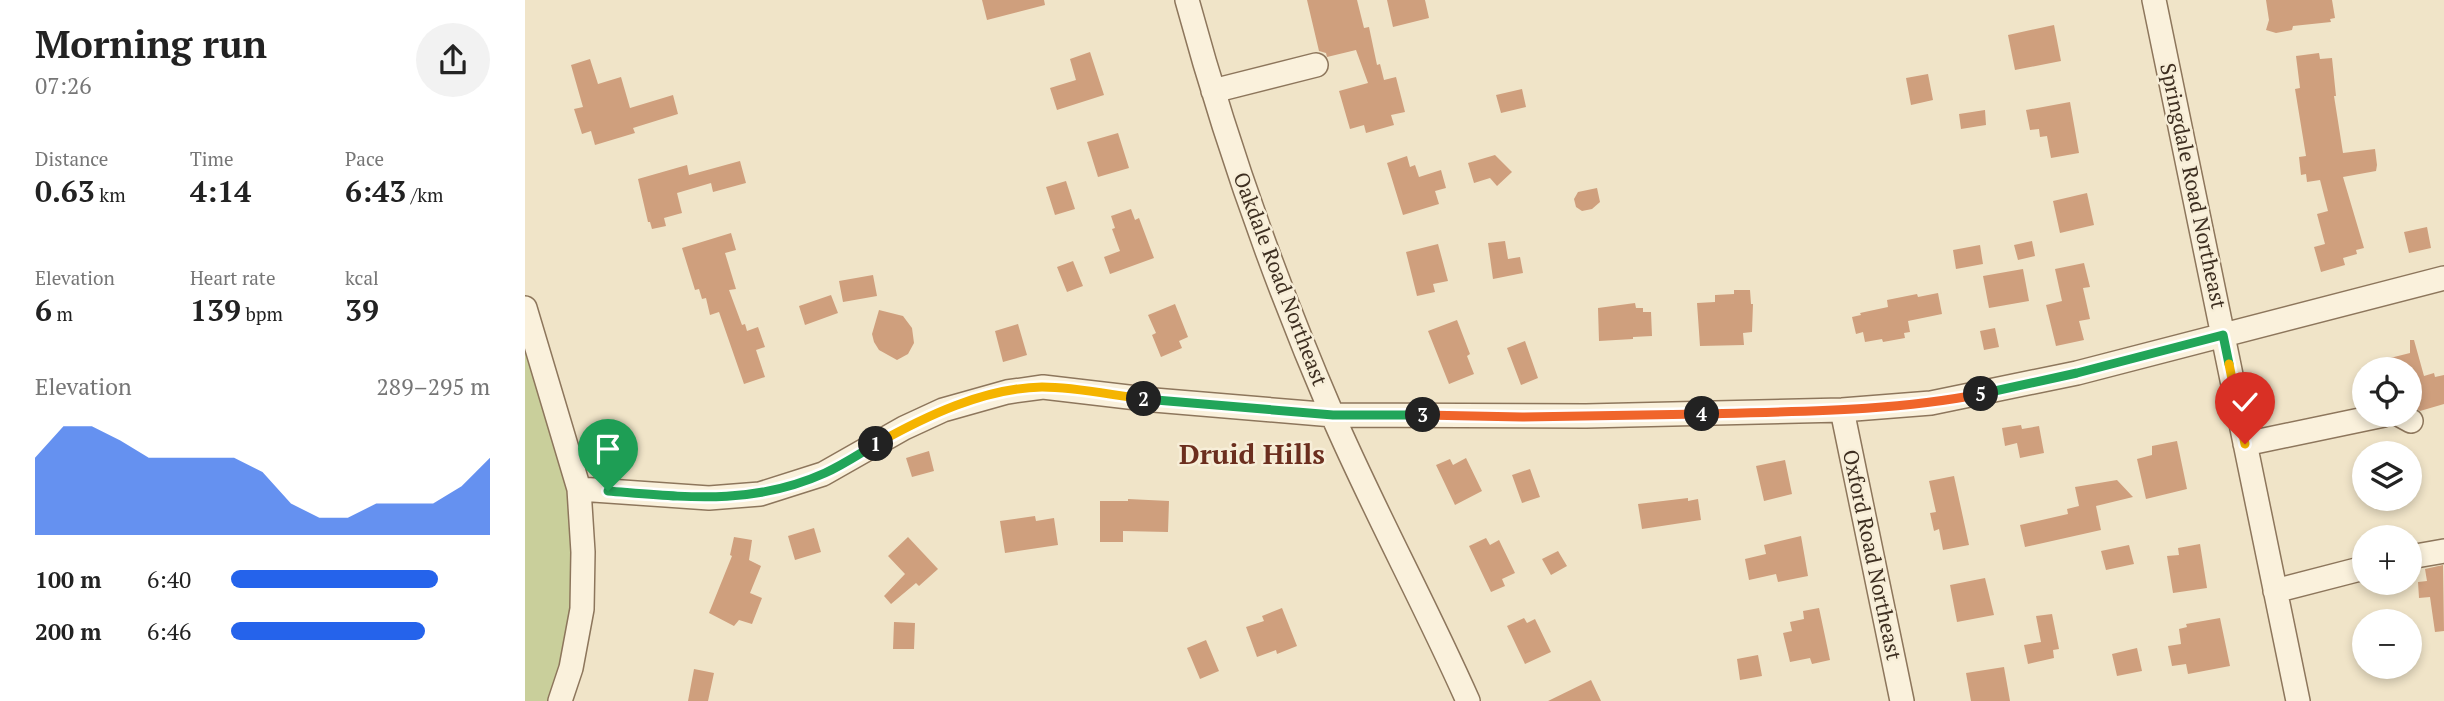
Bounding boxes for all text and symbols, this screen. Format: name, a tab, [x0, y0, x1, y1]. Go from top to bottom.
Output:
text: Morning run	[35, 19, 267, 69]
button: share	[416, 23, 490, 97]
street label: Springdale Road Northeast	[2154, 60, 2234, 311]
text: 07:26	[35, 70, 92, 101]
text: Distance	[35, 146, 108, 171]
text: Time	[190, 146, 233, 171]
text: Pace	[345, 146, 384, 171]
street label: Oakdale Road Northeast	[1227, 168, 1335, 390]
text: 0.63	[35, 171, 95, 211]
text: 4:14	[190, 171, 251, 211]
text: 6:43	[345, 171, 406, 211]
text: km	[95, 182, 126, 207]
text: /km	[406, 182, 444, 207]
text: Elevation	[35, 265, 115, 290]
text: Heart rate	[190, 265, 275, 290]
text: kcal	[345, 265, 379, 290]
text: 6	[35, 290, 52, 330]
text: 139	[190, 290, 241, 330]
text: 39	[345, 290, 379, 330]
text: m	[52, 301, 73, 326]
text: bpm	[241, 301, 283, 326]
map controls	[2352, 357, 2422, 679]
button: locate	[2352, 357, 2422, 427]
text: Elevation	[35, 371, 132, 402]
text: 289–295 m	[377, 371, 490, 402]
pin	[2215, 372, 2275, 444]
pin: 5	[1963, 376, 1999, 412]
text: 5	[1975, 381, 1986, 406]
pin: 2	[1127, 382, 1161, 416]
icon: check	[2226, 383, 2264, 421]
text: 2	[1138, 386, 1149, 411]
pin: 4	[1685, 396, 1719, 432]
pin: 3	[1405, 398, 1441, 432]
text: 4	[1696, 401, 1707, 426]
text: 3	[1417, 402, 1428, 427]
pin	[578, 419, 638, 491]
pin: 1	[859, 426, 893, 462]
icon: arrive	[589, 430, 627, 468]
text: 1	[870, 431, 881, 456]
district label: Druid Hills	[1179, 435, 1325, 472]
button: layers	[2352, 441, 2422, 511]
street label: Oxford Road Northeast	[1837, 447, 1909, 663]
button: +	[2352, 525, 2422, 595]
text: 100 m	[35, 564, 101, 595]
text: 6:40	[147, 564, 191, 595]
button: −	[2352, 609, 2422, 679]
text: 200 m	[35, 616, 101, 647]
text: 6:46	[147, 616, 191, 647]

